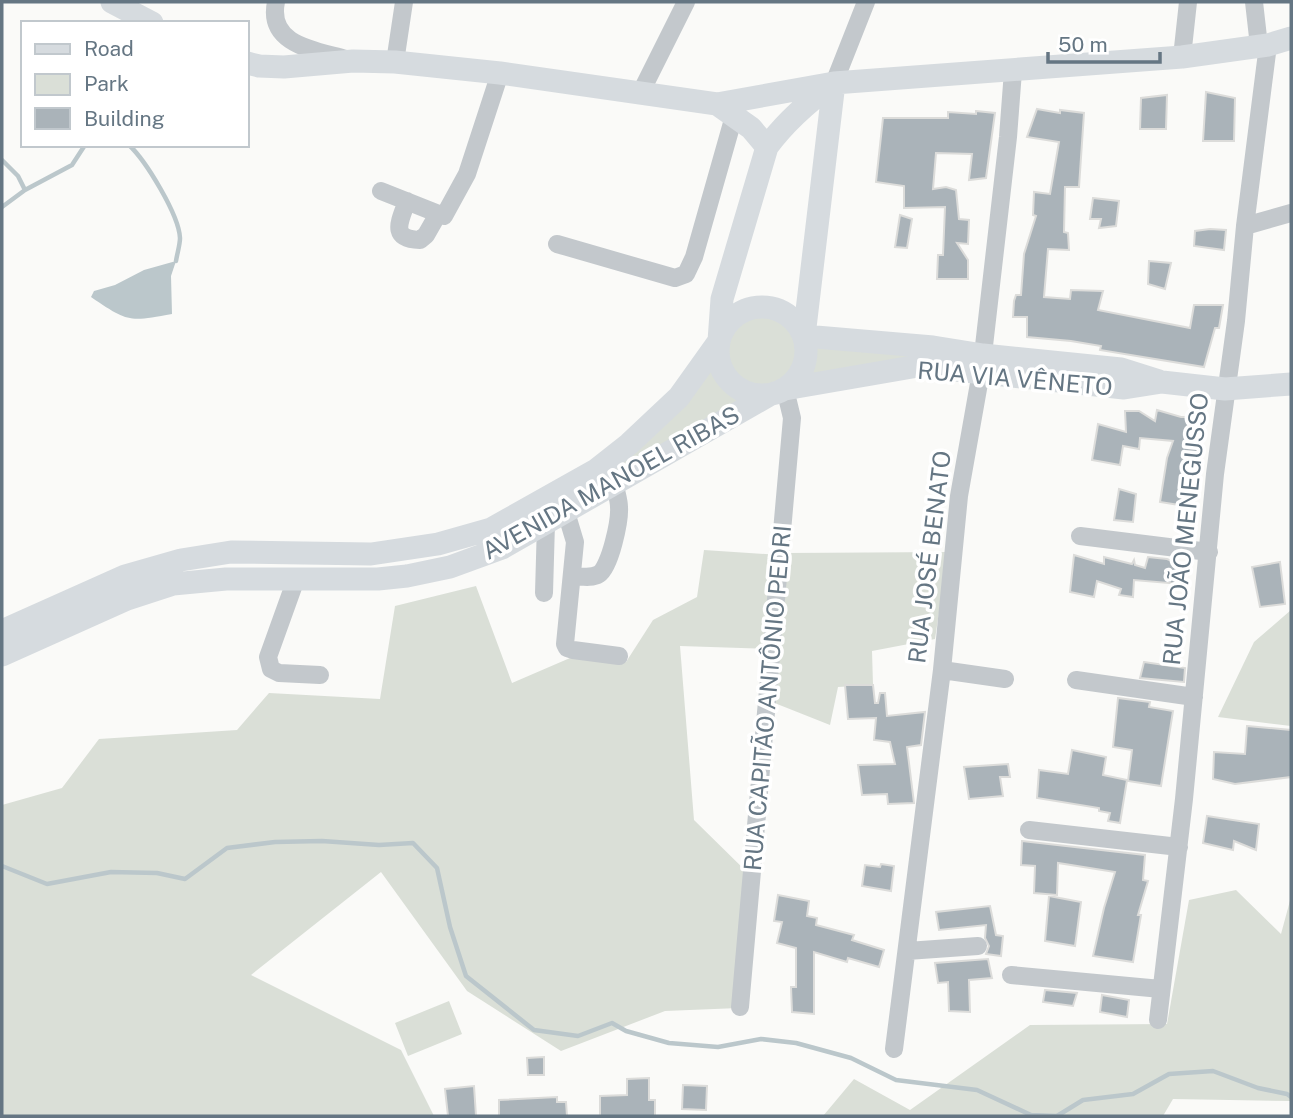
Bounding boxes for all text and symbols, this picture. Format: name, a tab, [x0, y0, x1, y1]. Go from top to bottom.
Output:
legend	[21, 21, 248, 147]
scale bar	[1048, 21, 1160, 65]
text: 50 m	[1058, 32, 1108, 57]
text: Road	[84, 36, 134, 61]
text: Park	[84, 71, 129, 96]
text: Building	[84, 106, 165, 131]
street label: RUA VIA VÊNETO	[916, 356, 1114, 400]
street label: RUA JOÃO MENEGUSSO	[1157, 391, 1213, 666]
street label: AVENIDA MANOEL RIBAS	[477, 400, 744, 565]
street label: RUA JOSÉ BENATO	[902, 449, 956, 665]
street label: RUA CAPITÃO ANTÔNIO PEDRI	[738, 524, 796, 872]

